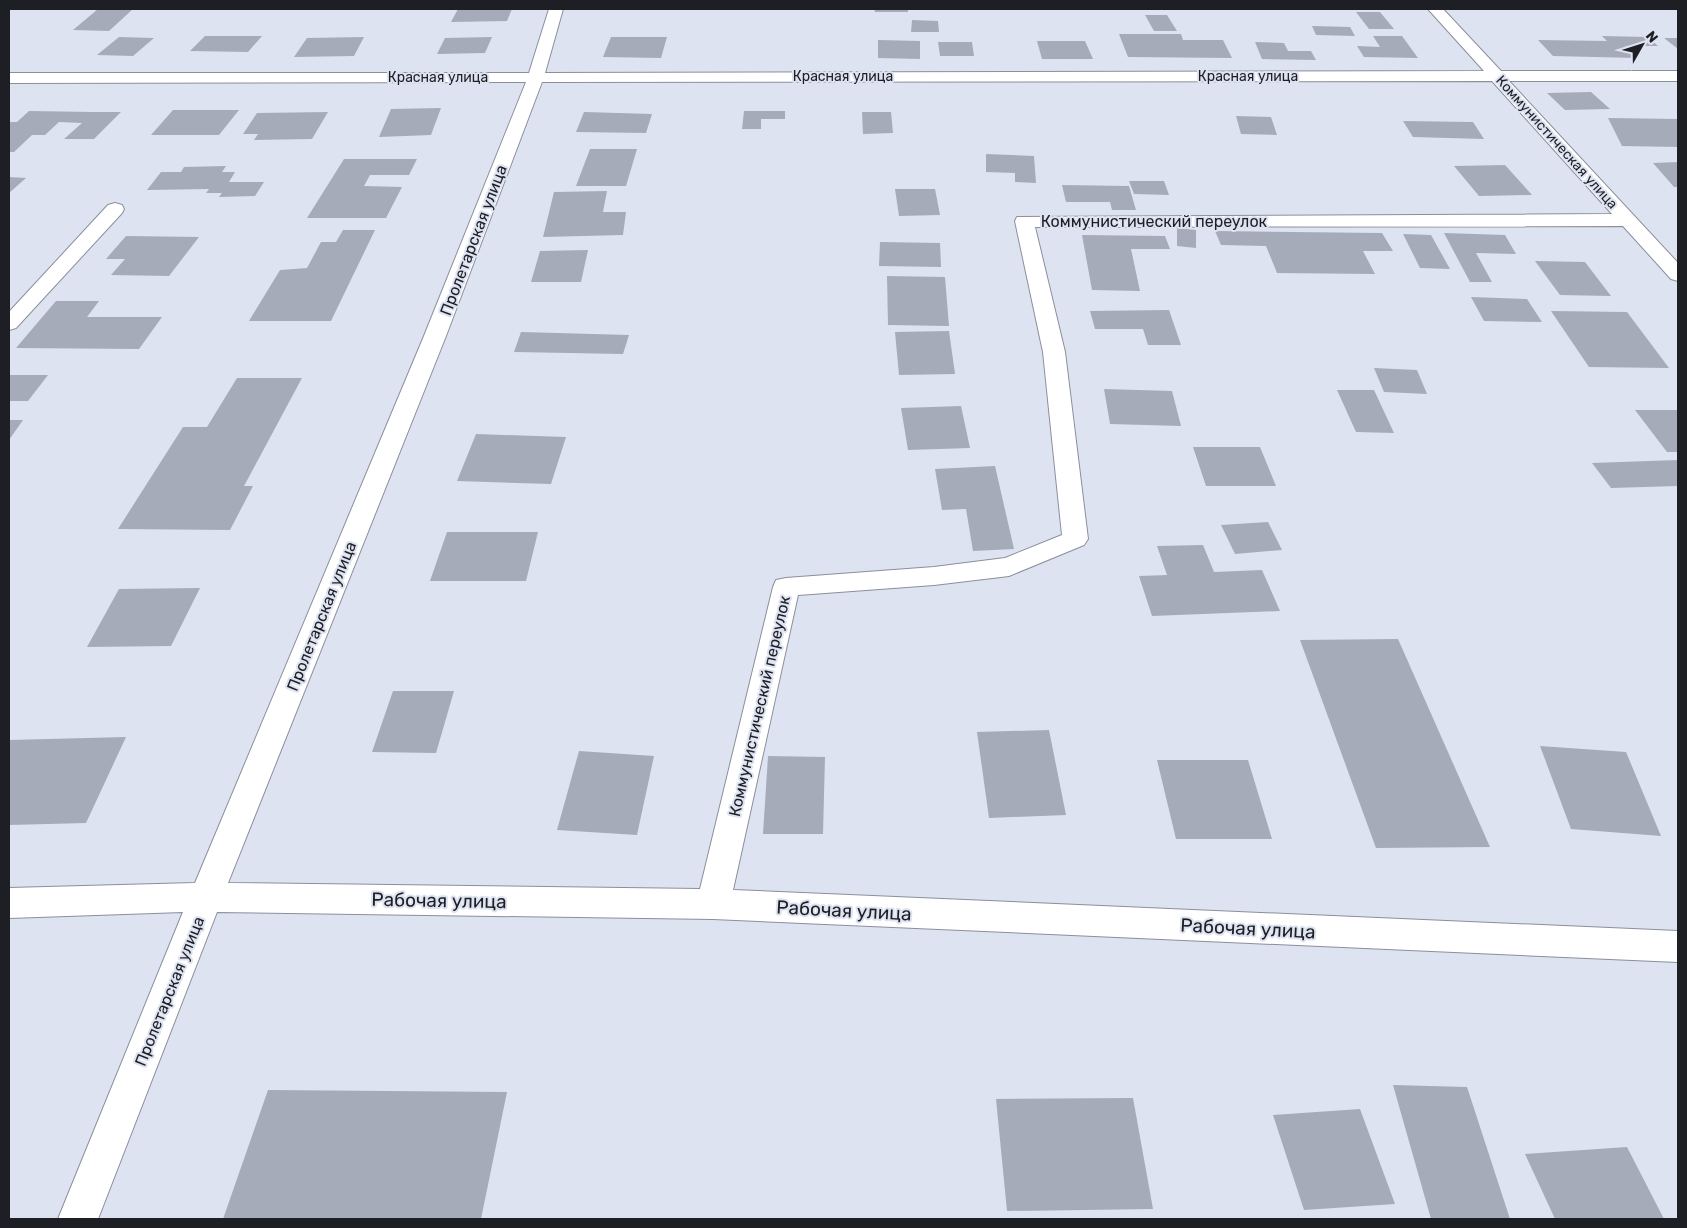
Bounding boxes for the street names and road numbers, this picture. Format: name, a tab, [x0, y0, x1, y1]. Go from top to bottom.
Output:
street label: Красная улица	[793, 68, 893, 85]
street label: Красная улица	[1198, 68, 1298, 85]
street label: Красная улица	[388, 69, 488, 86]
street label: Коммунистическая улица	[1492, 72, 1621, 213]
street label: Пролетарская улица	[436, 162, 511, 318]
street label: Коммунистический переулок	[1041, 212, 1268, 231]
street label: Пролетарская улица	[283, 539, 360, 694]
street label: Коммунистический переулок	[725, 593, 794, 818]
street label: Рабочая улица	[371, 888, 507, 913]
street label: Рабочая улица	[776, 895, 912, 926]
street label: Рабочая улица	[1180, 913, 1316, 944]
street label: Пролетарская улица	[131, 914, 208, 1069]

